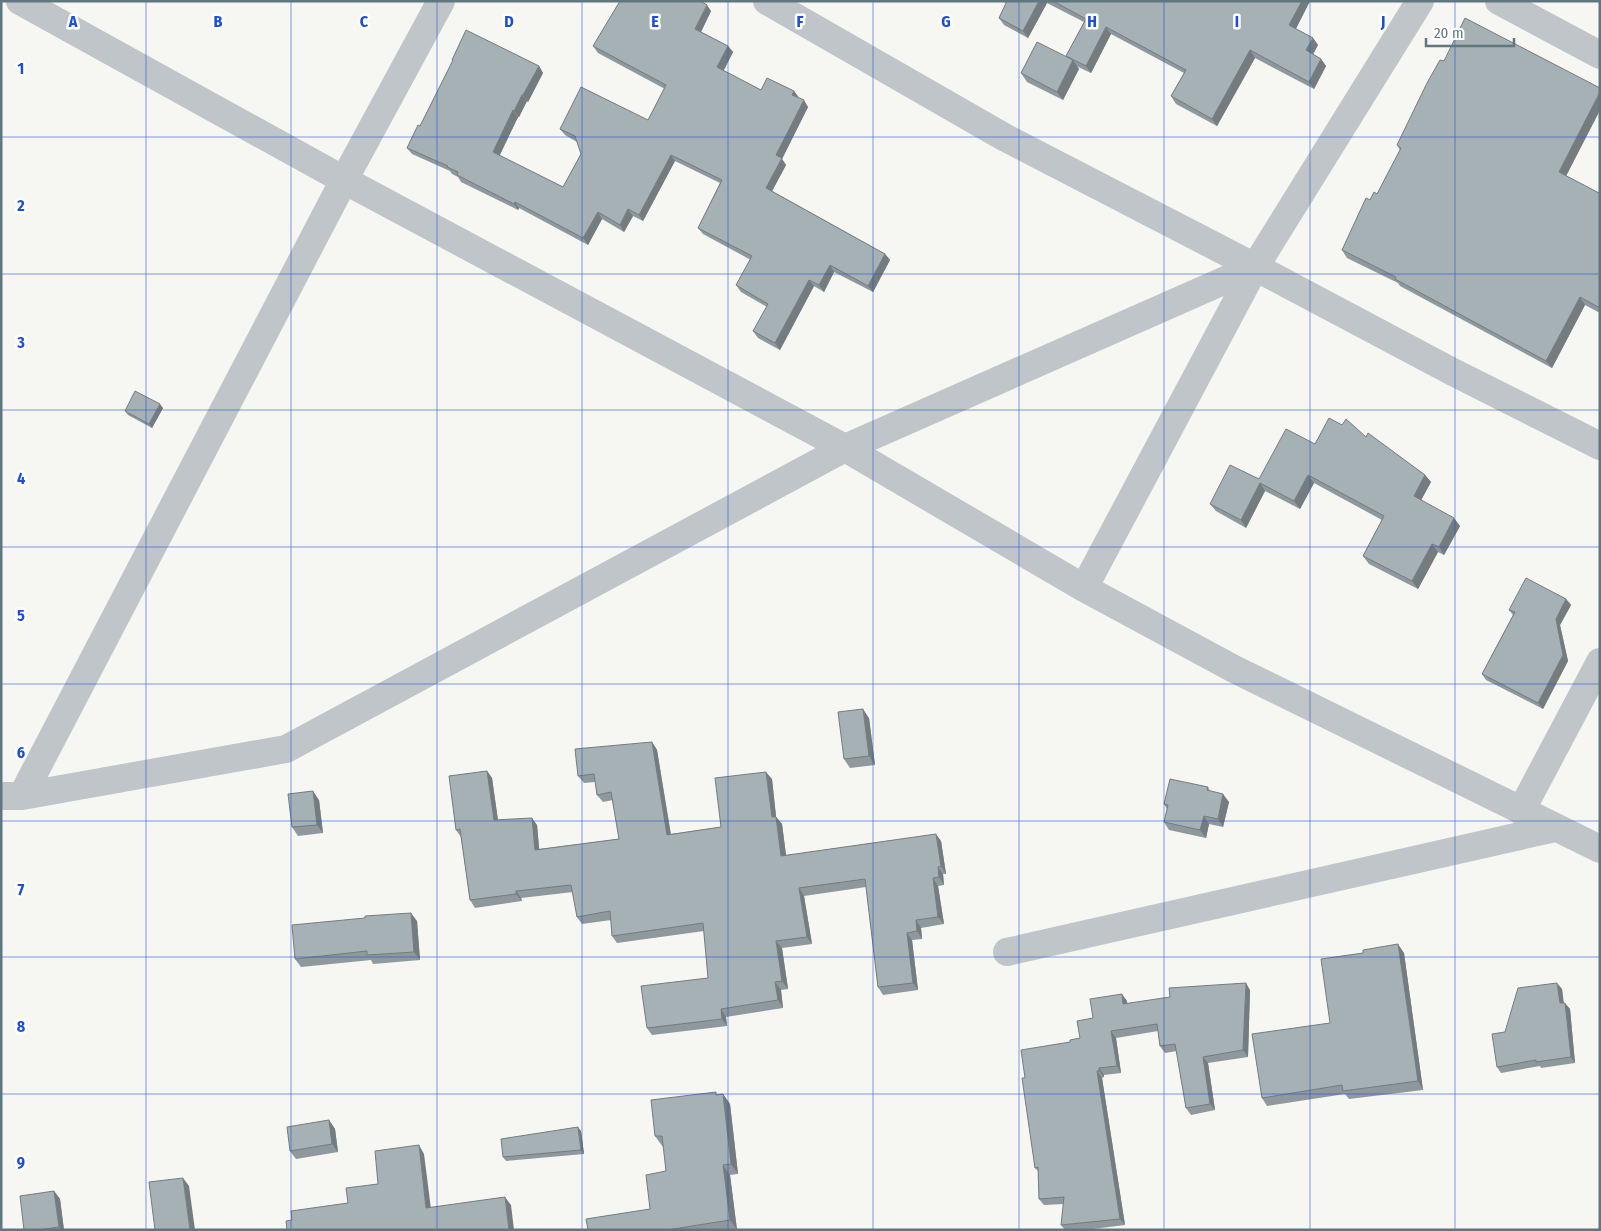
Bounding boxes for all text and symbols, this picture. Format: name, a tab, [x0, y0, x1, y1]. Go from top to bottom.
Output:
text: A	[68, 12, 78, 31]
text: B	[214, 12, 223, 31]
text: C	[360, 12, 369, 31]
text: D	[504, 12, 514, 31]
text: E	[651, 12, 659, 31]
text: F	[796, 12, 804, 31]
text: G	[941, 12, 951, 31]
text: H	[1087, 12, 1097, 31]
text: I	[1235, 12, 1239, 31]
text: J	[1380, 12, 1385, 31]
scale bar	[1426, 15, 1514, 47]
text: 20 m	[1434, 24, 1464, 42]
text: 1	[18, 59, 24, 78]
text: 2	[16, 196, 25, 215]
text: 3	[16, 333, 25, 352]
text: 4	[17, 469, 25, 488]
text: 5	[17, 606, 25, 625]
text: 6	[17, 743, 25, 762]
text: 7	[18, 880, 25, 899]
text: 8	[17, 1017, 26, 1036]
text: 9	[17, 1153, 25, 1172]

